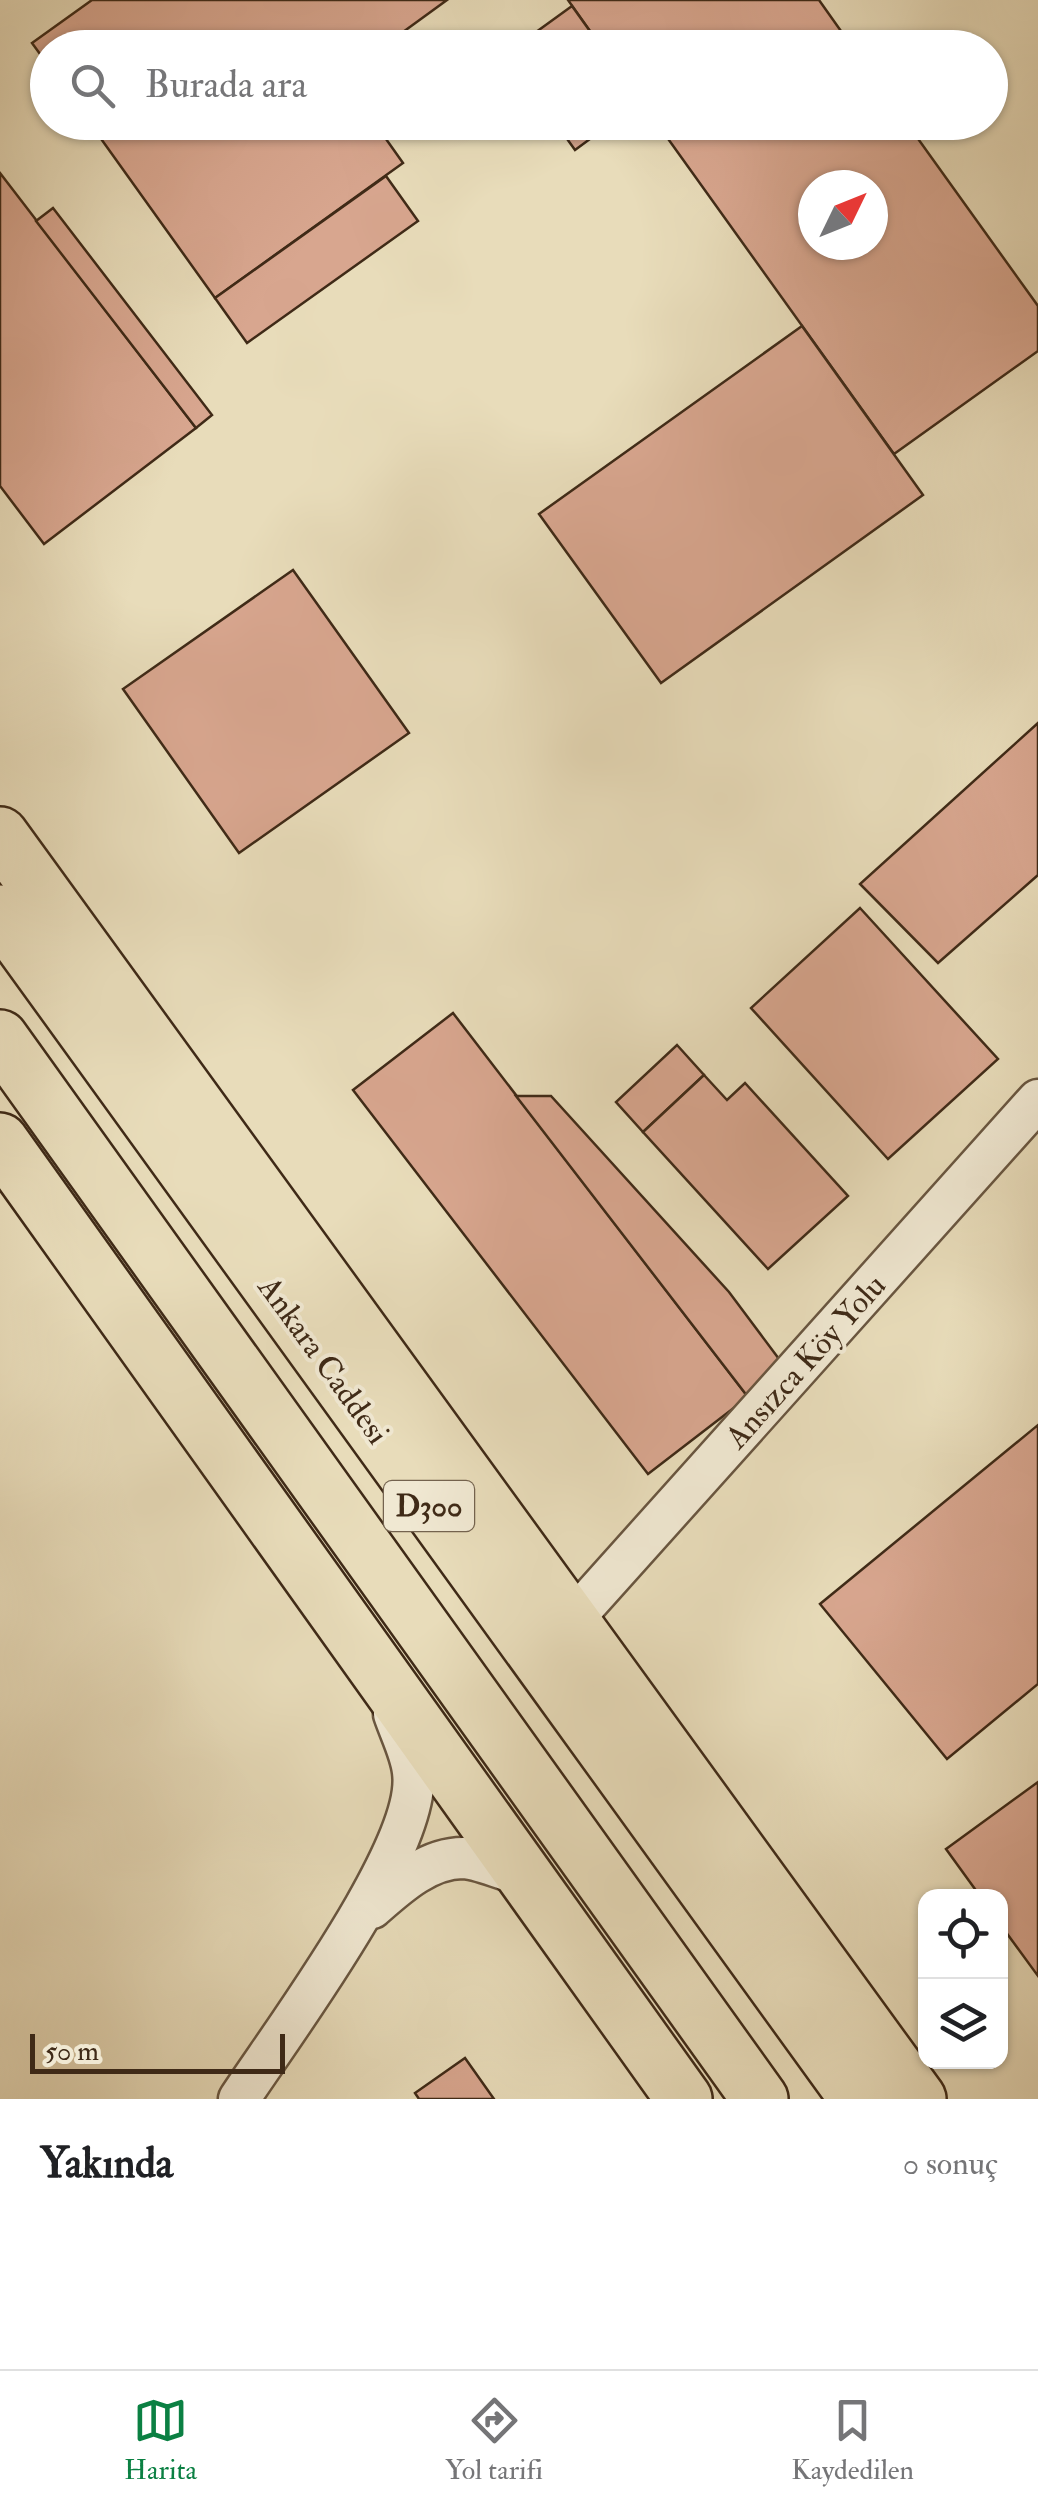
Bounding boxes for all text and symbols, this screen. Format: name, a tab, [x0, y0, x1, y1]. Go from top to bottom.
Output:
search box	[30, 30, 1008, 140]
icon: search	[65, 58, 120, 113]
text: Burada ara	[145, 61, 307, 109]
north arrow	[798, 170, 888, 260]
street label: Ansızca Köy Yolu	[716, 1266, 895, 1458]
street label: Ankara Caddesi	[248, 1268, 397, 1452]
road number: D300	[384, 1481, 474, 1531]
map controls	[918, 1889, 1008, 2069]
button: locate	[918, 1889, 1008, 1979]
button: layers	[918, 1979, 1008, 2069]
scale bar	[30, 2029, 285, 2074]
text: 50 m	[45, 2034, 99, 2069]
text: Yakında	[40, 2138, 173, 2190]
text: 0 sonuç	[903, 2144, 998, 2184]
tab: Harita	[124, 2393, 197, 2488]
tab: Yol tarifi	[445, 2393, 543, 2488]
tab: Kaydedilen	[791, 2393, 914, 2488]

